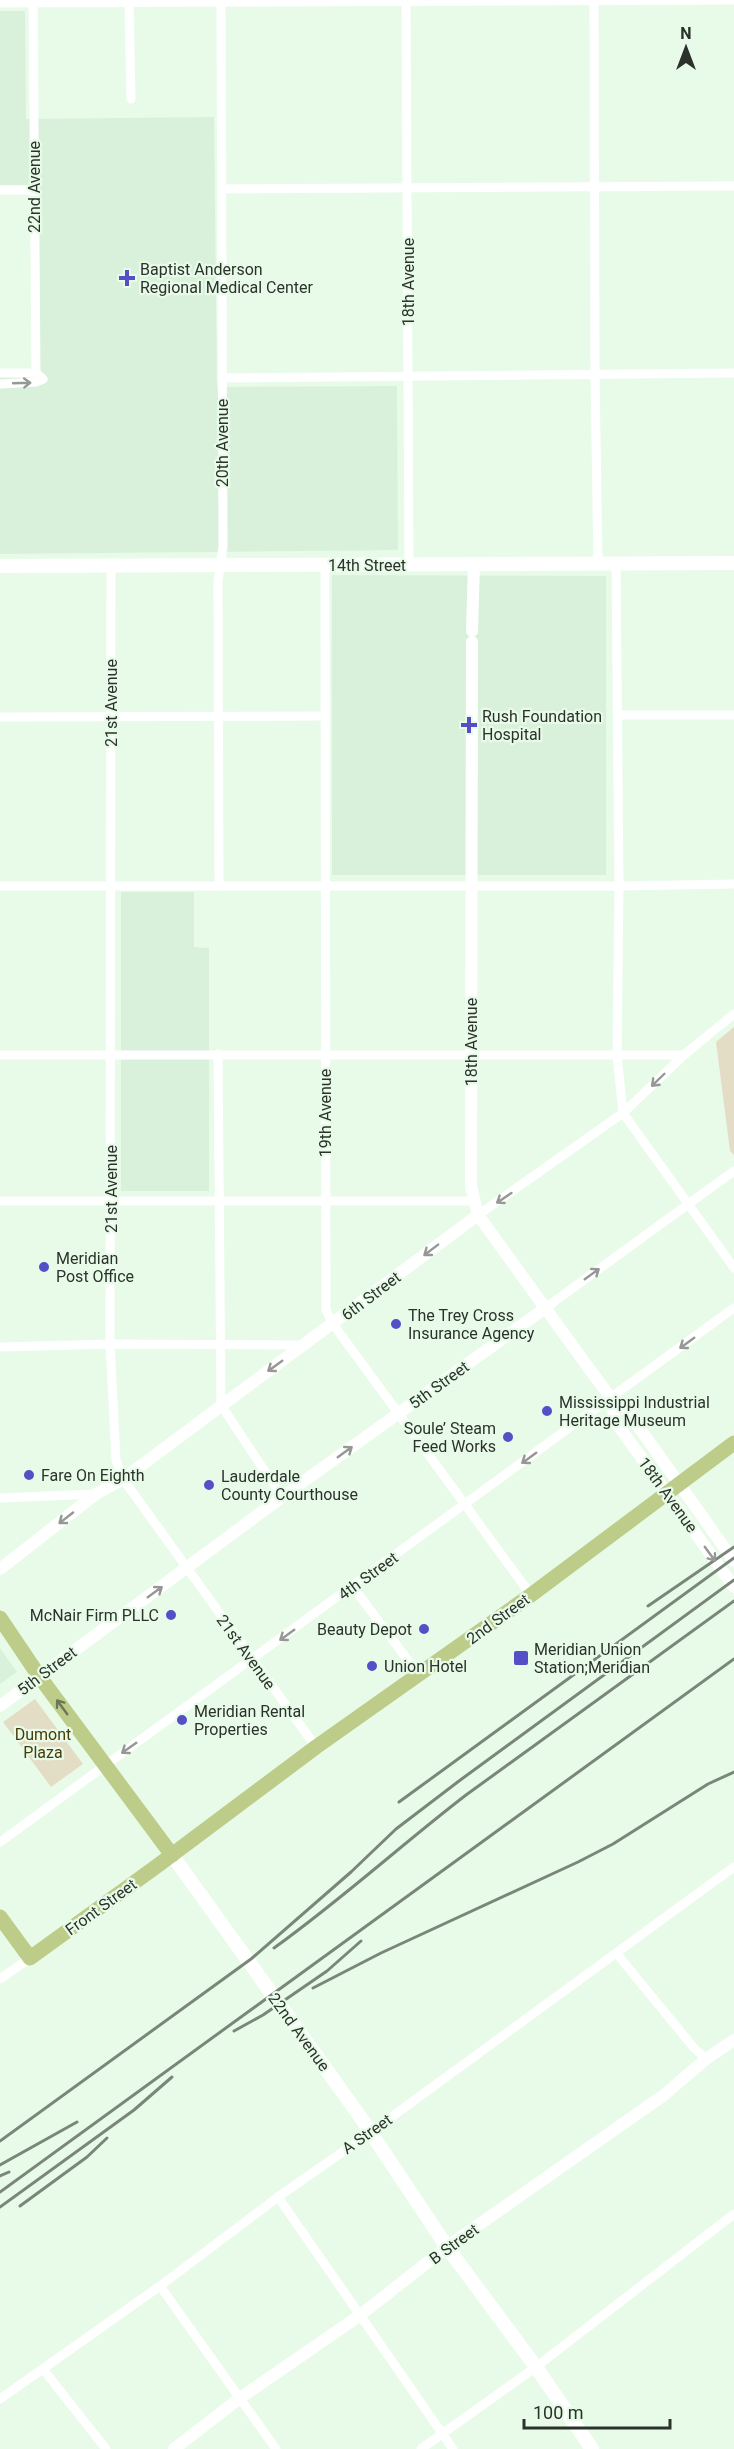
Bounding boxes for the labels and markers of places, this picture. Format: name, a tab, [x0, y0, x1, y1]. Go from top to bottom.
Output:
place label: Baptist Anderson Regional Medical Center	[140, 260, 314, 297]
marker: Baptist Anderson Regional Medical Center	[118, 269, 136, 287]
place label: Rush Foundation Hospital	[482, 707, 602, 744]
marker: Rush Foundation Hospital	[460, 716, 478, 734]
place label: Meridian Post Office	[56, 1249, 134, 1286]
marker: Meridian Post Office	[37, 1260, 51, 1274]
place label: The Trey Cross Insurance Agency	[408, 1306, 535, 1343]
marker: The Trey Cross Insurance Agency	[389, 1317, 403, 1331]
place label: Mississippi Industrial Heritage Museum	[559, 1393, 710, 1430]
marker: Mississippi Industrial Heritage Museum	[540, 1404, 554, 1418]
place label: Soule’ Steam Feed Works	[404, 1419, 496, 1456]
marker: Soule’ Steam Feed Works	[501, 1430, 515, 1444]
place label: Fare On Eighth	[41, 1466, 145, 1485]
place label: Lauderdale County Courthouse	[221, 1467, 358, 1504]
marker: Fare On Eighth	[22, 1468, 36, 1482]
marker: Lauderdale County Courthouse	[202, 1478, 216, 1492]
place label: McNair Firm PLLC	[30, 1606, 159, 1625]
marker: McNair Firm PLLC	[164, 1608, 178, 1622]
place label: Beauty Depot	[317, 1620, 412, 1639]
marker: Beauty Depot	[417, 1622, 431, 1636]
place label: Meridian Union Station;Meridian	[534, 1640, 650, 1677]
marker: Meridian Union Station;Meridian	[512, 1649, 530, 1667]
place label: Union Hotel	[384, 1657, 467, 1676]
marker: Union Hotel	[365, 1659, 379, 1673]
place label: Meridian Rental Properties	[194, 1702, 305, 1739]
marker: Meridian Rental Properties	[175, 1713, 189, 1727]

